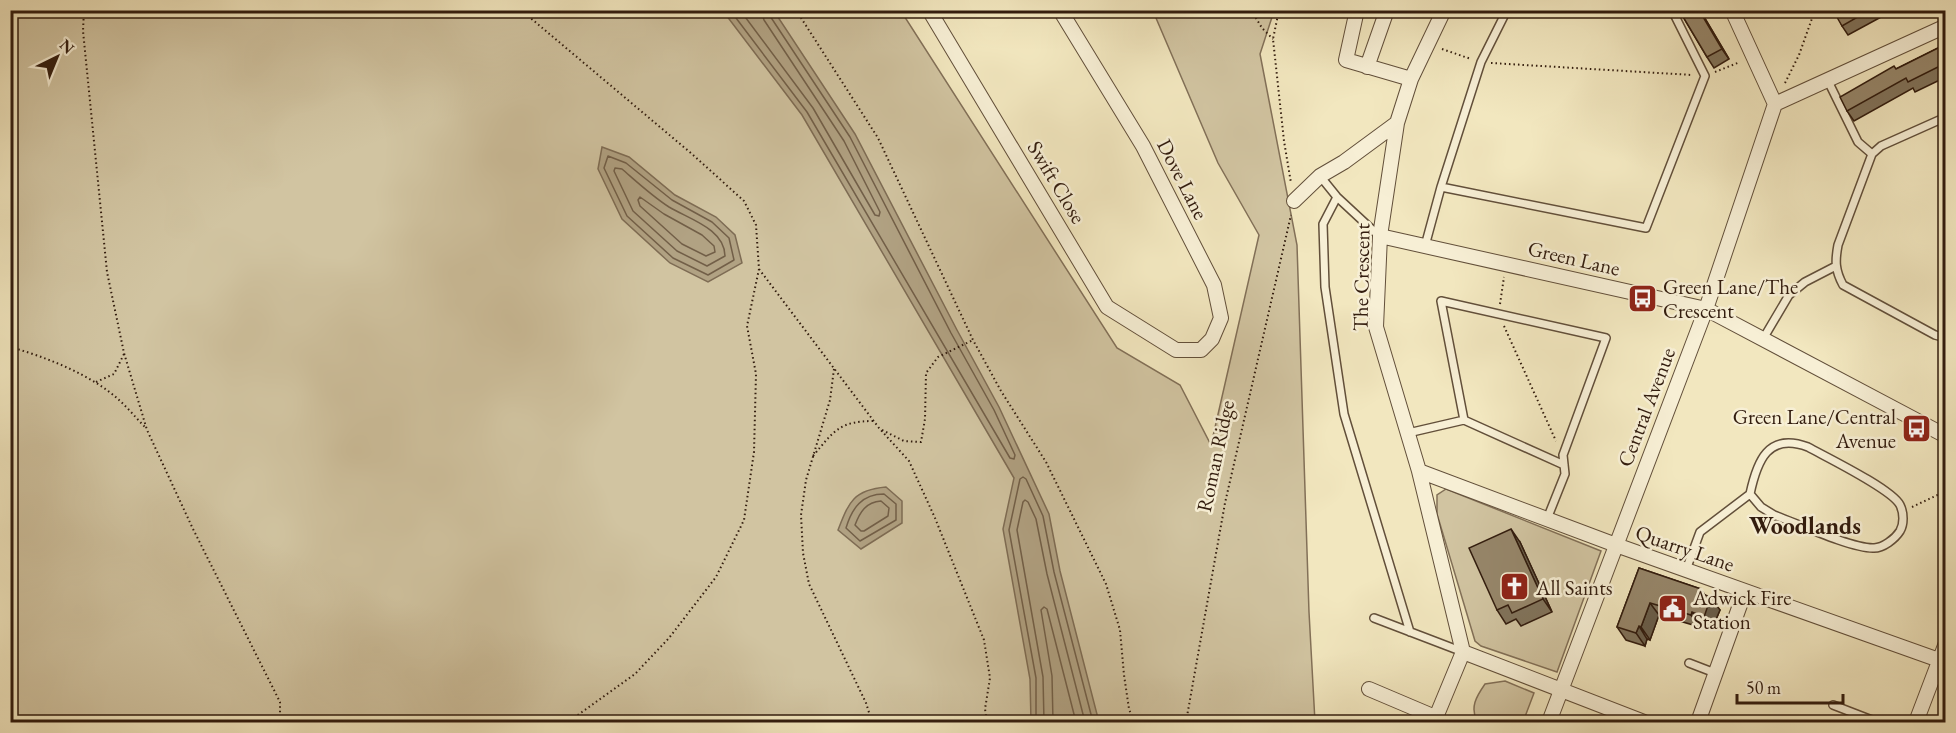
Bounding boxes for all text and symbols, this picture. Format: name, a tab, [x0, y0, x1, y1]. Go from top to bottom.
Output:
north arrow	[27, 27, 87, 87]
text: N	[55, 34, 79, 59]
street label: Dove Lane	[1151, 134, 1215, 224]
street label: Swift Close	[1022, 136, 1092, 228]
street label: The Crescent	[1347, 222, 1375, 331]
street label: Green Lane	[1525, 234, 1623, 282]
place label: Green Lane/The Crescent	[1663, 273, 1798, 324]
bus stop icon: Green Lane/The Crescent	[1626, 282, 1658, 314]
street label: Central Avenue	[1611, 343, 1681, 471]
street label: Roman Ridge	[1190, 398, 1240, 514]
place label: Green Lane/Central Avenue	[1733, 403, 1896, 454]
bus stop icon: Green Lane/Central Avenue	[1901, 412, 1933, 444]
district label: Woodlands	[1749, 510, 1861, 541]
street label: Quarry Lane	[1632, 518, 1738, 578]
church icon: All Saints	[1499, 571, 1531, 603]
place label: All Saints	[1535, 574, 1613, 601]
place label: Adwick Fire Station	[1692, 584, 1791, 635]
public building icon: Adwick Fire Station	[1656, 593, 1688, 625]
scale bar	[1737, 667, 1844, 705]
text: 50 m	[1746, 676, 1781, 699]

